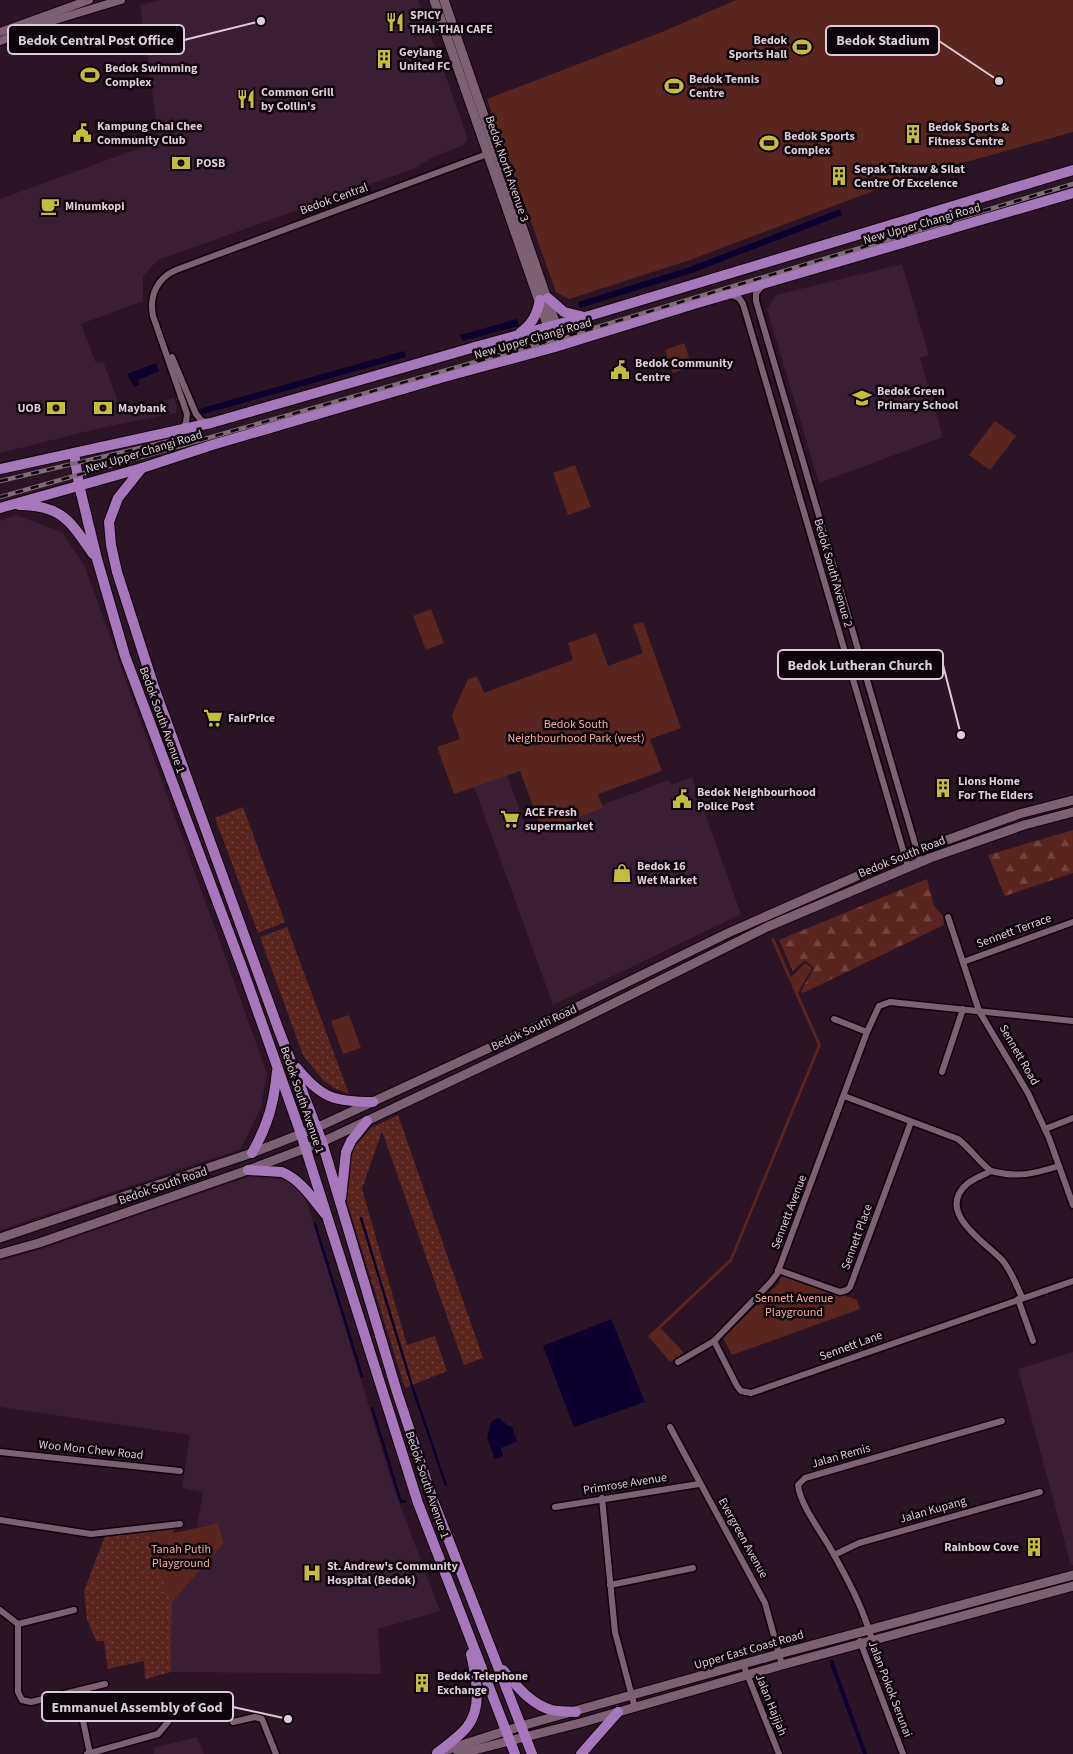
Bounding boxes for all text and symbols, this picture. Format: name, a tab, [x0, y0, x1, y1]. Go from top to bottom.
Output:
place label: SPICY THAI-THAI CAFE	[410, 7, 493, 38]
restaurant icon: SPICY THAI-THAI CAFE	[384, 11, 406, 33]
callout: Bedok Central Post Office	[8, 25, 184, 54]
callout: Bedok Stadium	[826, 26, 939, 55]
text: Bedok Central Post Office	[18, 31, 174, 51]
text: Bedok Stadium	[836, 31, 930, 51]
place label: Bedok Sports Hall	[729, 32, 788, 63]
sports icon: Bedok Sports Hall	[791, 36, 813, 58]
place label: Geylang United FC	[399, 44, 450, 75]
building icon: Geylang United FC	[373, 48, 395, 70]
place label: Bedok Swimming Complex	[105, 60, 198, 91]
sports icon: Bedok Swimming Complex	[79, 64, 101, 86]
place label: Bedok Tennis Centre	[689, 71, 759, 102]
sports icon: Bedok Tennis Centre	[663, 75, 685, 97]
place label: Common Grill by Collin's	[261, 84, 334, 115]
restaurant icon: Common Grill by Collin's	[235, 88, 257, 110]
street label: Bedok North Avenue 3	[481, 114, 533, 224]
place label: Kampung Chai Chee Community Club	[97, 118, 202, 149]
place label: Bedok Sports & Fitness Centre	[928, 119, 1009, 150]
public building icon: Kampung Chai Chee Community Club	[71, 122, 93, 144]
building icon: Bedok Sports & Fitness Centre	[902, 123, 924, 145]
place label: Bedok Sports Complex	[784, 128, 855, 159]
sports icon: Bedok Sports Complex	[758, 132, 780, 154]
bank icon: POSB	[170, 152, 192, 174]
place label: POSB	[196, 155, 225, 172]
place label: Sepak Takraw & Silat Centre Of Excelence	[854, 161, 965, 192]
building icon: Sepak Takraw & Silat Centre Of Excelence	[828, 165, 850, 187]
street label: Bedok Central	[298, 179, 370, 219]
cafe icon: Minumkopi	[39, 195, 61, 217]
place label: Minumkopi	[65, 198, 125, 215]
street label: New Upper Changi Road	[861, 199, 983, 249]
street label: New Upper Changi Road	[472, 314, 594, 364]
place label: Bedok Community Centre	[635, 355, 734, 386]
public building icon: Bedok Community Centre	[609, 359, 631, 381]
place label: Bedok Green Primary School	[877, 383, 959, 414]
school or university icon: Bedok Green Primary School	[851, 387, 873, 409]
bank icon: UOB	[45, 397, 67, 419]
bank icon: Maybank	[92, 397, 114, 419]
place label: UOB	[18, 400, 41, 417]
place label: Maybank	[118, 400, 167, 417]
street label: New Upper Changi Road	[83, 426, 205, 478]
street label: Bedok South Avenue 2	[809, 517, 857, 629]
callout: Bedok Lutheran Church	[778, 650, 943, 679]
text: Bedok Lutheran Church	[787, 656, 933, 676]
street label: Bedok South Avenue 1	[135, 664, 189, 776]
supermarket icon: FairPrice	[202, 707, 224, 729]
place label: FairPrice	[228, 710, 275, 727]
park label: Bedok South Neighbourhood Park (west)	[507, 716, 645, 747]
place label: Lions Home For The Elders	[958, 773, 1033, 804]
building icon: Lions Home For The Elders	[932, 777, 954, 799]
place label: Bedok Neighbourhood Police Post	[697, 784, 816, 815]
public building icon: Bedok Neighbourhood Police Post	[671, 788, 693, 810]
place label: ACE Fresh supermarket	[524, 804, 594, 835]
supermarket icon: ACE Fresh supermarket	[499, 808, 521, 830]
street label: Bedok South Road	[856, 832, 948, 882]
place label: Bedok 16 Wet Market	[637, 858, 697, 889]
shop icon: Bedok 16 Wet Market	[611, 862, 633, 884]
street label: Sennett Terrace	[974, 910, 1054, 952]
street label: Bedok South Road	[488, 1001, 580, 1055]
street label: Sennett Road	[995, 1022, 1043, 1088]
street label: Bedok South Avenue 1	[276, 1044, 328, 1156]
street label: Bedok South Road	[116, 1163, 210, 1209]
street label: Sennett Avenue	[767, 1172, 811, 1252]
street label: Sennett Place	[837, 1202, 877, 1272]
park label: Sennett Avenue Playground	[755, 1290, 833, 1321]
street label: Sennett Lane	[817, 1327, 885, 1365]
street label: Bedok South Avenue 1	[401, 1429, 453, 1541]
street label: Woo Mon Chew Road	[38, 1436, 144, 1464]
street label: Jalan Remis	[810, 1439, 872, 1473]
street label: Primrose Avenue	[582, 1469, 668, 1499]
street label: Jalan Kupang	[898, 1492, 968, 1528]
street label: Evergreen Avenue	[714, 1495, 772, 1581]
building icon: Rainbow Cove	[1023, 1536, 1045, 1558]
place label: Rainbow Cove	[944, 1539, 1019, 1556]
park label: Tanah Putih Playground	[151, 1541, 211, 1572]
place label: St. Andrew's Community Hospital (Bedok)	[327, 1558, 458, 1589]
hospital icon: St. Andrew's Community Hospital (Bedok)	[301, 1562, 323, 1584]
street label: Upper East Coast Road	[692, 1626, 806, 1674]
street label: Jalan Pokok Serunai	[864, 1638, 916, 1740]
place label: Bedok Telephone Exchange	[437, 1668, 528, 1699]
building icon: Bedok Telephone Exchange	[411, 1672, 433, 1694]
street label: Jalan Hajijah	[751, 1672, 791, 1738]
callout: Emmanuel Assembly of God	[42, 1692, 233, 1721]
text: Emmanuel Assembly of God	[51, 1698, 223, 1718]

